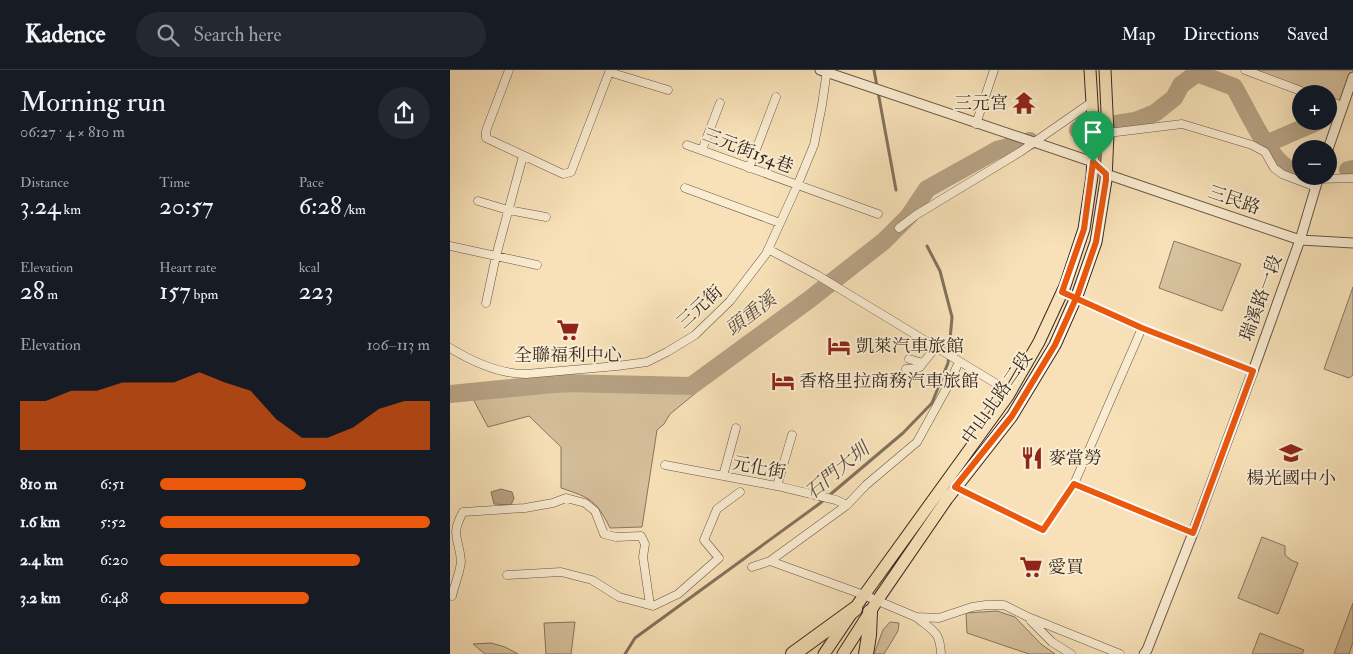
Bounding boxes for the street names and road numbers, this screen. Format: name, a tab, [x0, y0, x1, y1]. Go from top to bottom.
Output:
street label: 三元街154巷	[699, 123, 797, 179]
street label: 三民路	[1205, 180, 1263, 220]
street label: 瑞溪路一段	[1235, 252, 1287, 344]
street label: 三元街	[672, 280, 728, 334]
street label: 中山北路二段	[957, 347, 1037, 449]
street label: 元化街	[730, 452, 788, 484]

